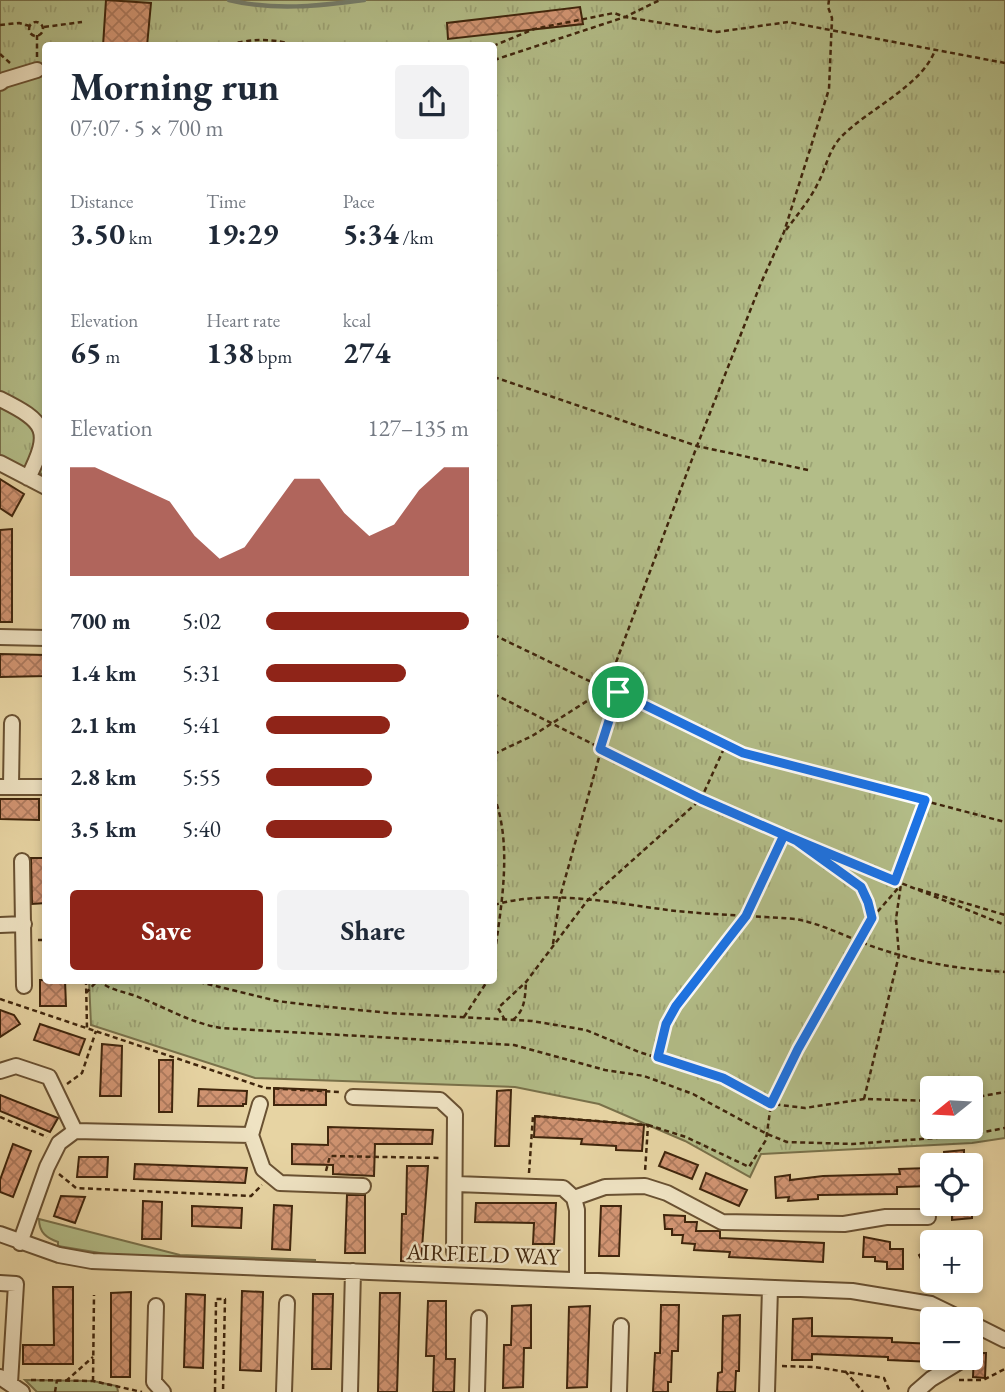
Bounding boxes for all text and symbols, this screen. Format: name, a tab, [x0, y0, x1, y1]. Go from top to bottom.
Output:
text: Morning run	[70, 62, 279, 111]
button: share	[395, 65, 469, 139]
text: 07:07 · 5 × 700 m	[70, 113, 223, 143]
text: Distance	[70, 189, 133, 214]
text: Time	[206, 189, 246, 214]
text: Pace	[343, 189, 375, 214]
text: 3.50	[70, 214, 125, 253]
text: 19:29	[206, 214, 278, 253]
text: 5:34	[343, 214, 399, 253]
text: km	[125, 225, 153, 250]
text: /km	[399, 225, 434, 250]
text: Elevation	[70, 308, 138, 333]
text: Heart rate	[206, 308, 280, 333]
text: kcal	[343, 308, 371, 333]
text: 65	[70, 333, 102, 372]
text: 138	[206, 333, 254, 372]
text: 274	[343, 333, 390, 372]
text: m	[102, 344, 120, 369]
text: bpm	[254, 344, 292, 369]
text: Elevation	[70, 413, 153, 443]
text: 127–135 m	[368, 413, 469, 443]
text: 700 m	[70, 606, 131, 636]
text: 5:02	[182, 606, 221, 636]
text: 1.4 km	[70, 658, 137, 688]
text: 5:31	[182, 658, 221, 688]
pin	[588, 662, 648, 722]
icon: arrive	[599, 673, 637, 711]
text: 2.1 km	[70, 710, 137, 740]
text: 5:41	[182, 710, 221, 740]
text: 2.8 km	[70, 762, 137, 792]
text: 5:55	[182, 762, 221, 792]
text: 3.5 km	[70, 814, 137, 844]
text: 5:40	[182, 814, 221, 844]
button: Save	[70, 890, 263, 970]
button: Share	[277, 890, 469, 970]
north arrow	[920, 1076, 984, 1139]
map controls	[920, 1076, 983, 1370]
button: locate	[920, 1153, 983, 1216]
button: +	[920, 1230, 983, 1293]
street label: AIRFIELD WAY	[405, 1236, 562, 1272]
button: −	[920, 1307, 983, 1370]

